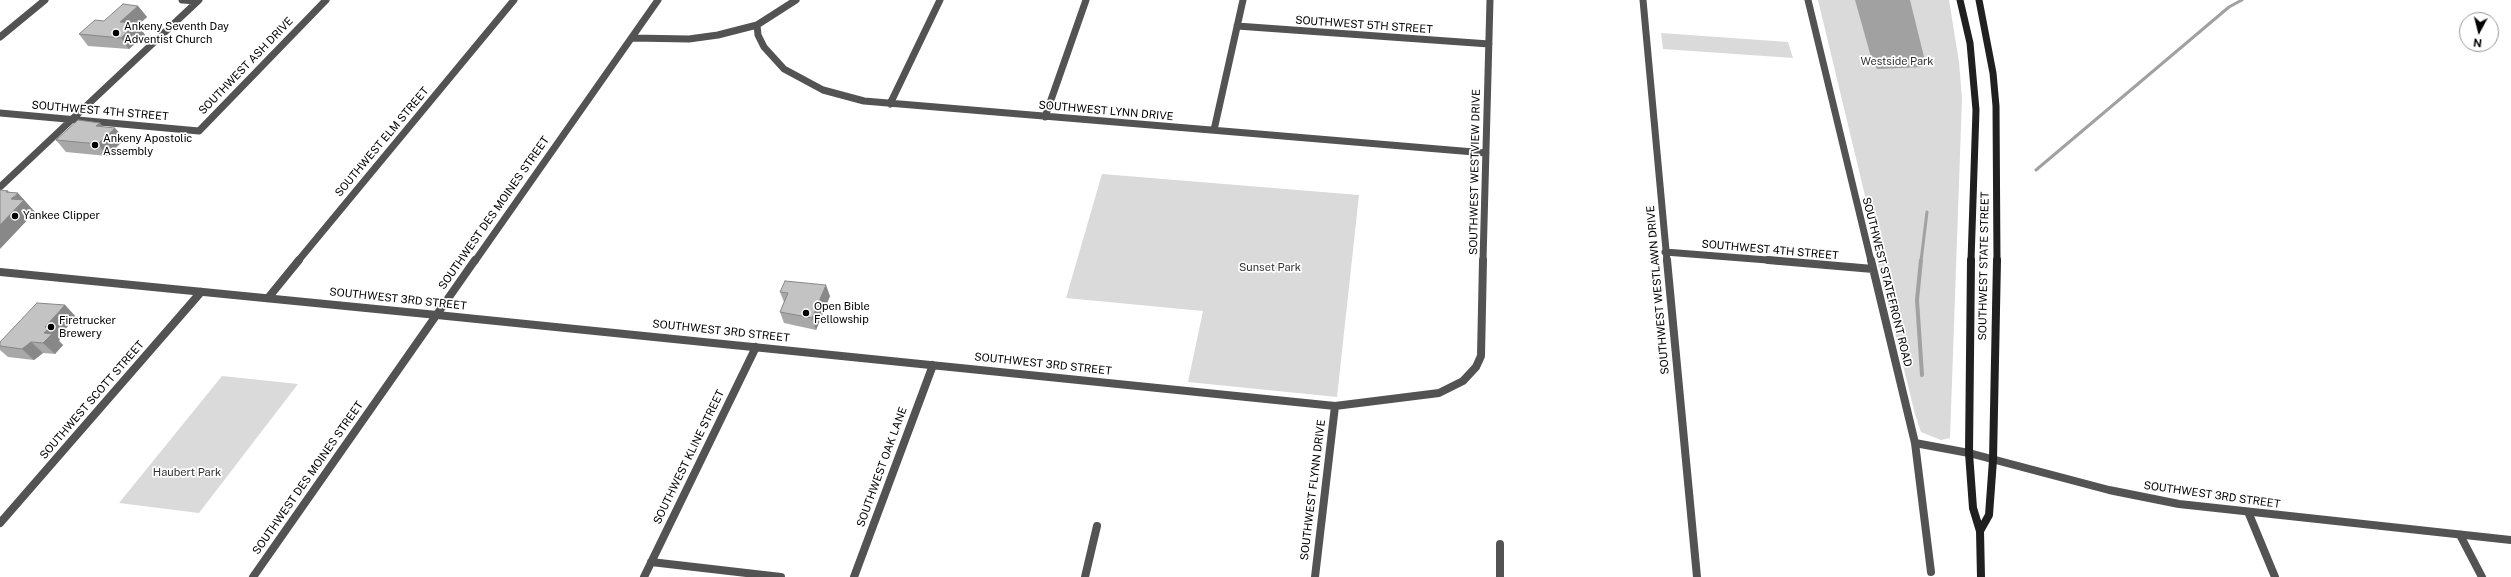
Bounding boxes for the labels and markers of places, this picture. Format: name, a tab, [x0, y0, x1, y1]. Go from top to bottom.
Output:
place label: Ankeny Seventh Day Adventist Church	[124, 20, 229, 46]
marker: Ankeny Seventh Day Adventist Church	[111, 28, 121, 38]
place label: Ankeny Apostolic Assembly	[103, 132, 192, 158]
marker: Ankeny Apostolic Assembly	[90, 140, 100, 150]
place label: Yankee Clipper	[23, 209, 100, 223]
marker: Yankee Clipper	[10, 211, 20, 221]
place label: Open Bible Fellowship	[814, 300, 870, 326]
marker: Open Bible Fellowship	[801, 308, 811, 318]
place label: Firetrucker Brewery	[59, 314, 116, 340]
marker: Firetrucker Brewery	[46, 322, 56, 332]

